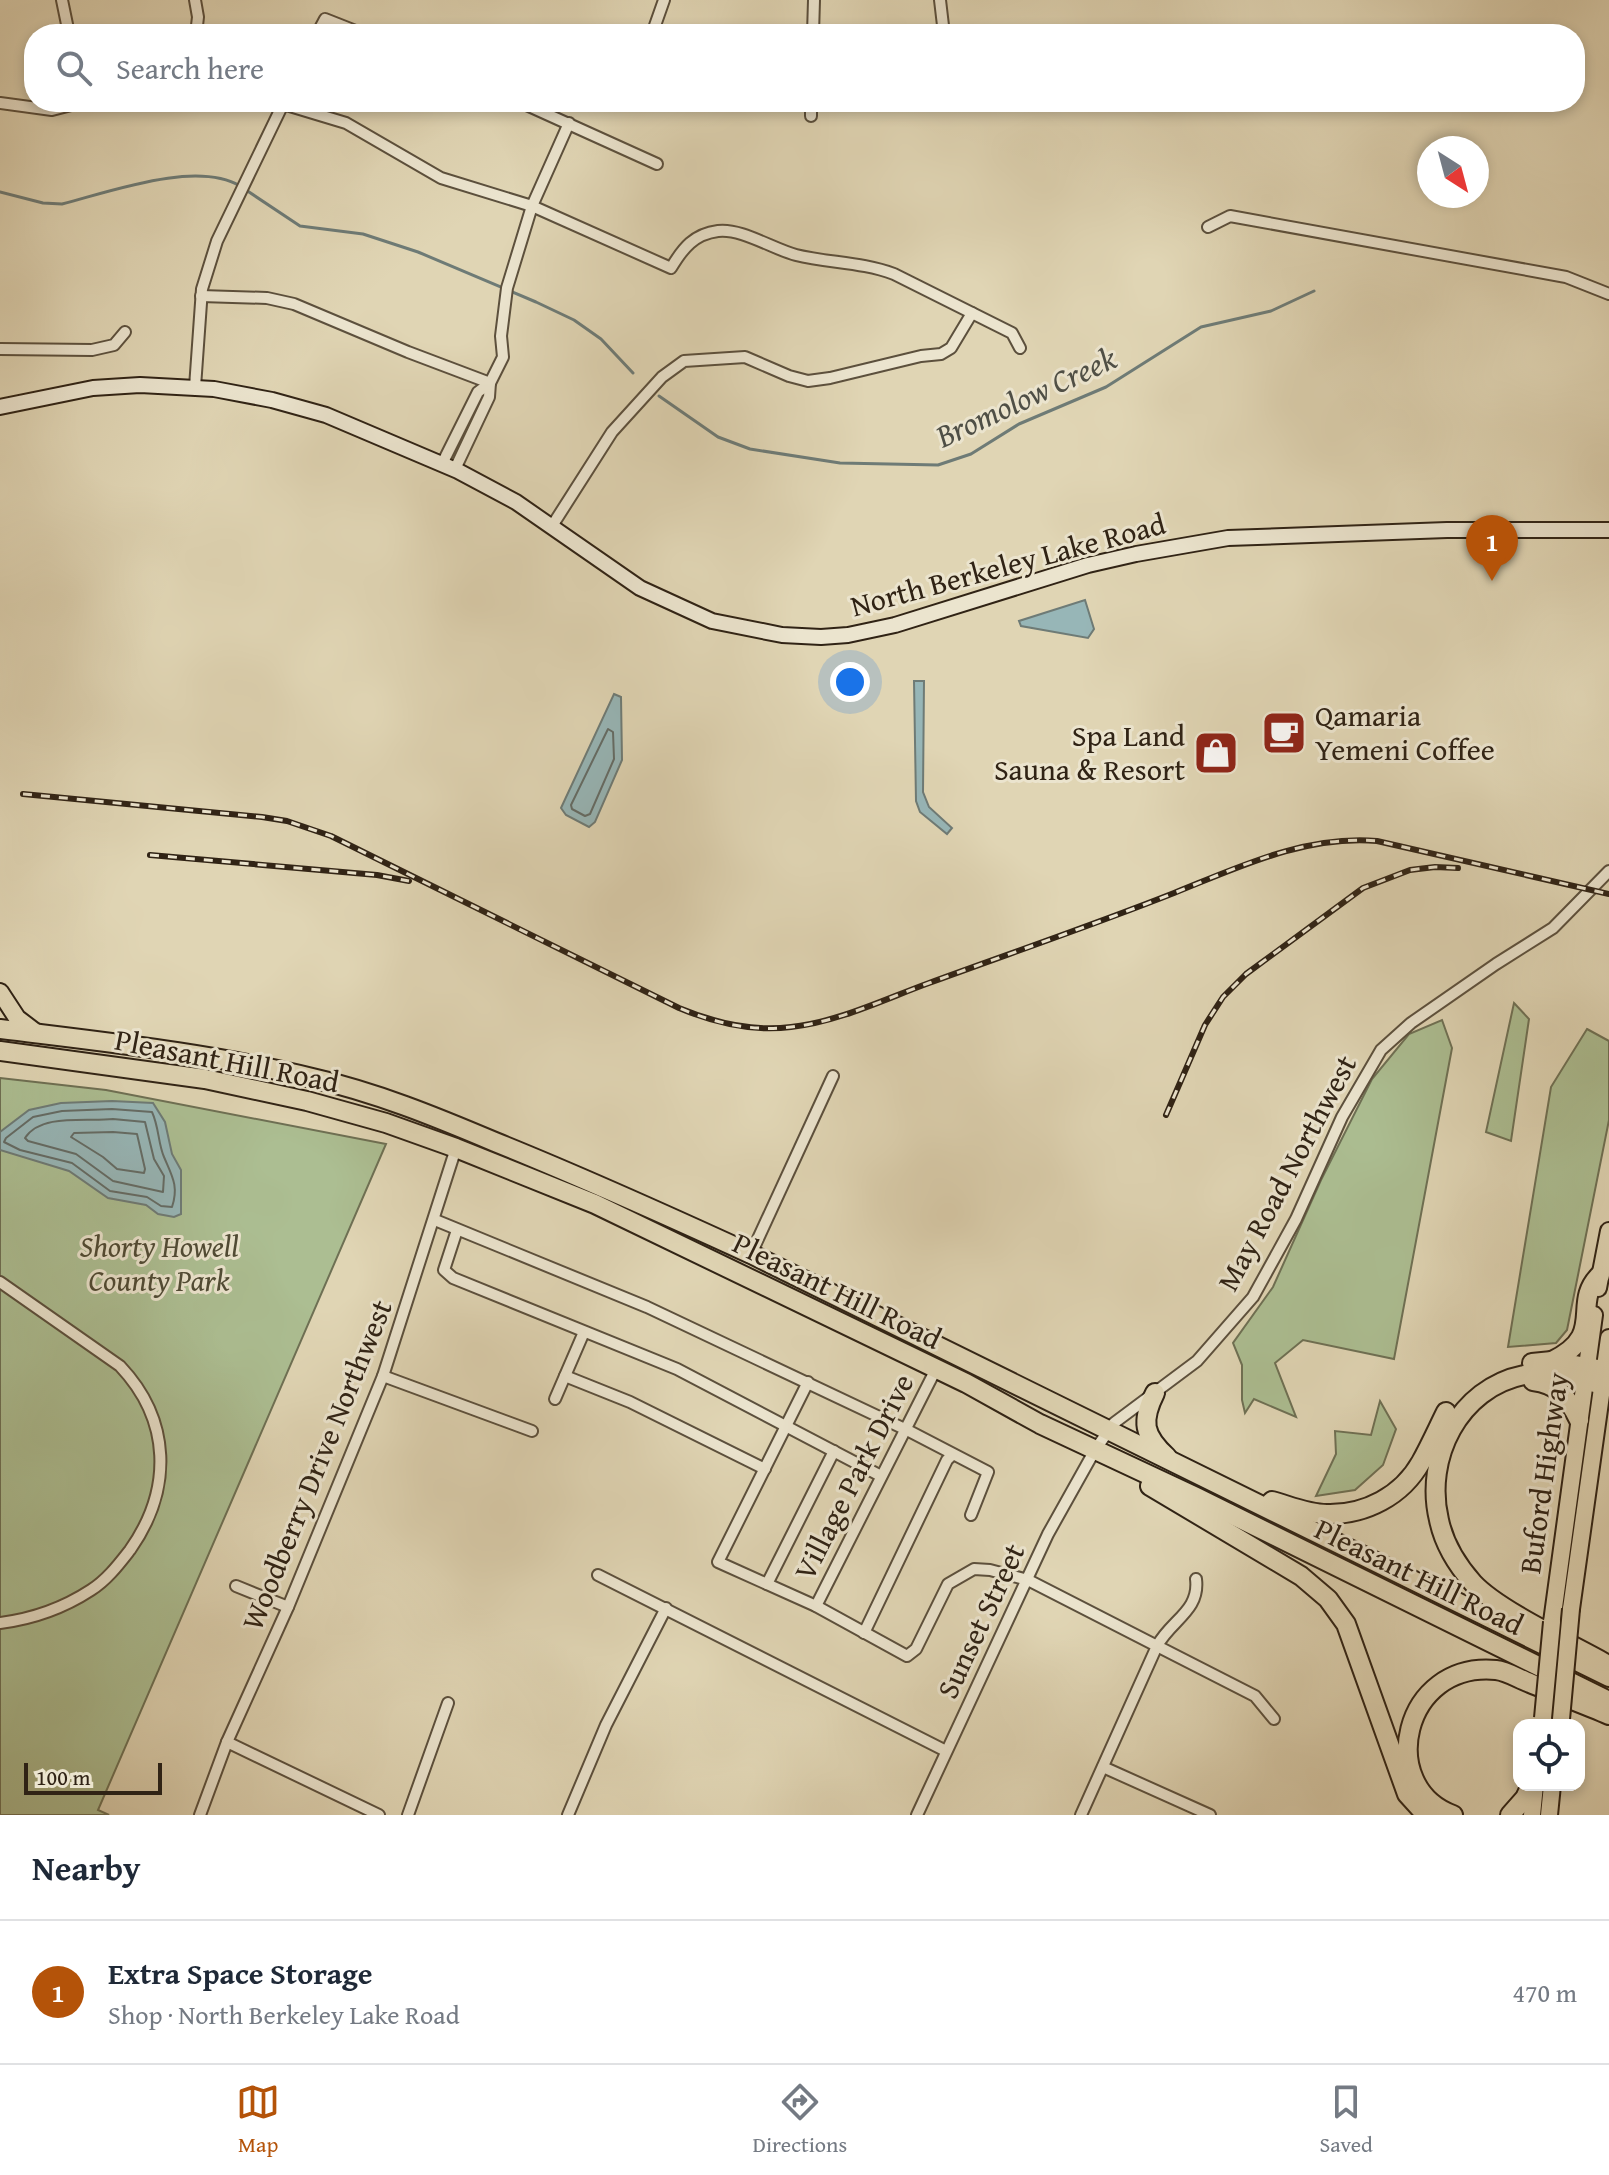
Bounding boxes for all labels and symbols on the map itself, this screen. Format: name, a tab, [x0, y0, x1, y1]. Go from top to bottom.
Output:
north arrow	[1417, 136, 1489, 208]
water label: Bromolow Creek	[927, 334, 1124, 459]
street label: North Berkeley Lake Road	[845, 501, 1170, 627]
pin: 1	[1466, 515, 1518, 581]
your location	[830, 662, 870, 702]
place label: Qamaria Yemeni Coffee	[1315, 693, 1495, 771]
cafe icon: Qamaria Yemeni Coffee	[1260, 709, 1308, 757]
place label: Spa Land Sauna & Resort	[994, 713, 1185, 791]
shop icon: Spa Land Sauna & Resort	[1192, 729, 1240, 777]
street label: Pleasant Hill Road	[111, 1017, 343, 1103]
street label: May Road Northwest	[1205, 1046, 1367, 1298]
street label: Pleasant Hill Road	[726, 1220, 949, 1360]
park label: Shorty Howell County Park	[79, 1224, 239, 1302]
street label: Woodberry Drive Northwest	[230, 1292, 403, 1636]
street label: Village Park Drive	[782, 1366, 924, 1587]
street label: Buford Highway	[1507, 1369, 1579, 1576]
street label: Pleasant Hill Road	[1308, 1506, 1531, 1646]
street label: Sunset Street	[925, 1535, 1035, 1705]
scale bar	[24, 1759, 162, 1795]

